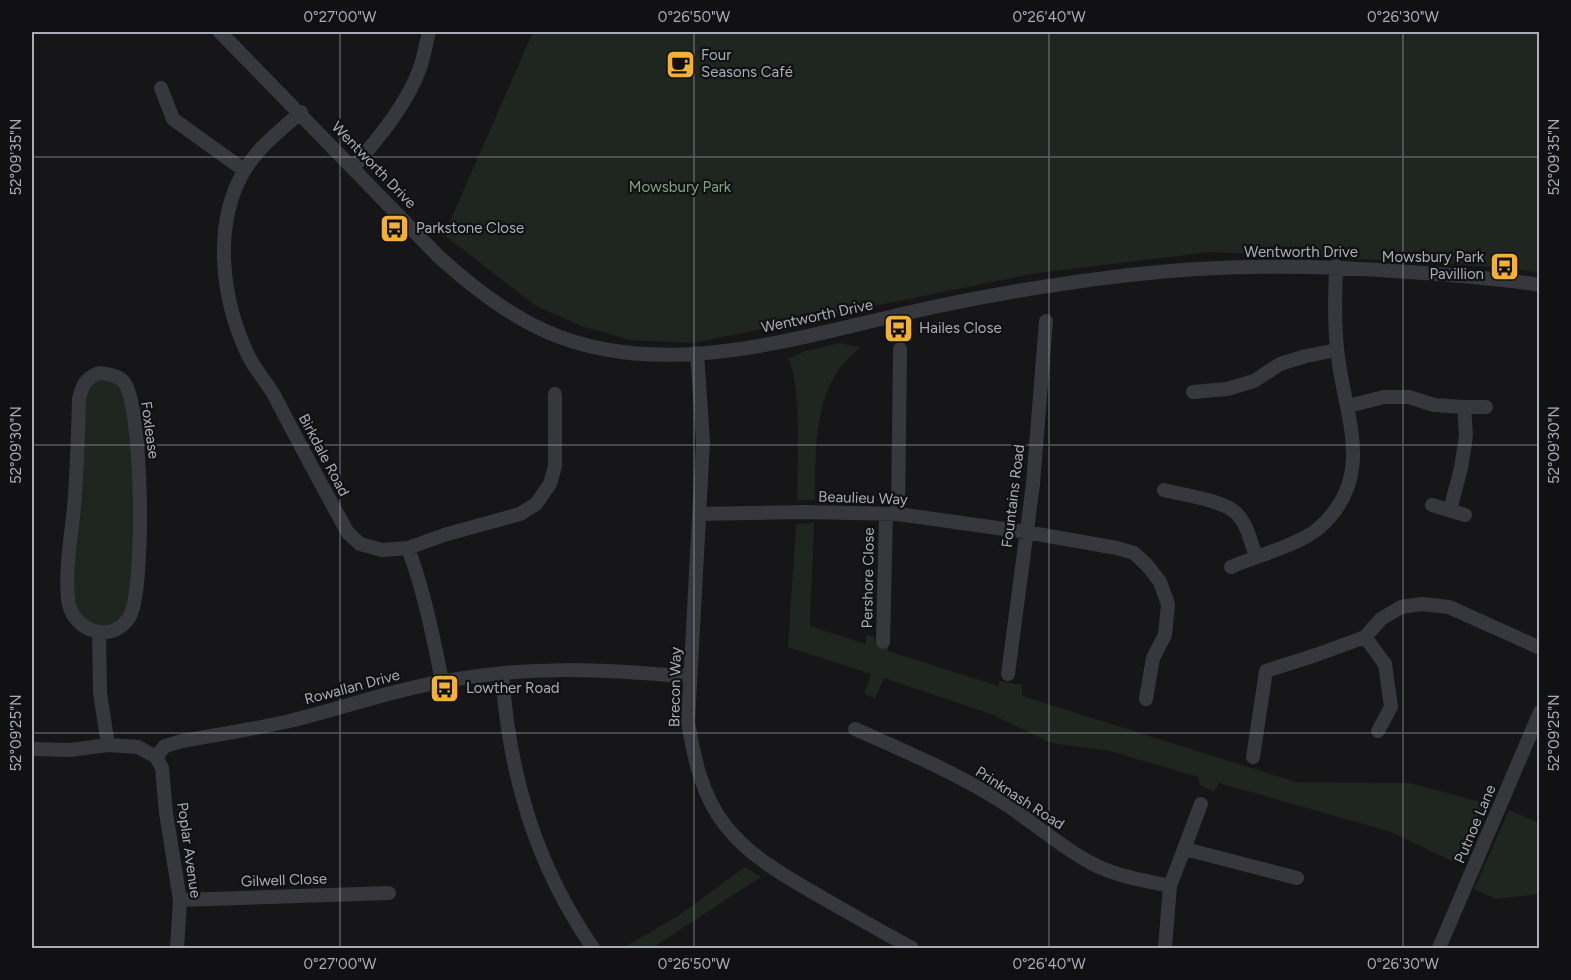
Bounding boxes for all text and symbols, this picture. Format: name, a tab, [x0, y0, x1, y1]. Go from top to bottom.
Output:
text: 0°27'00"W	[303, 8, 377, 26]
text: 0°26'50"W	[658, 8, 731, 26]
text: 0°26'40"W	[1012, 8, 1086, 26]
text: 0°26'30"W	[1367, 8, 1440, 26]
place label: Four Seasons Café	[701, 46, 793, 81]
cafe icon: Four Seasons Café	[664, 48, 696, 80]
street label: Wentworth Drive	[328, 118, 420, 212]
text: 52°09'35"N	[7, 119, 25, 195]
text: 52°09'35"N	[1545, 119, 1563, 195]
park label: Mowsbury Park	[629, 178, 732, 196]
bus stop icon: Parkstone Close	[379, 212, 411, 244]
place label: Parkstone Close	[416, 219, 524, 237]
street label: Wentworth Drive	[1244, 243, 1358, 261]
place label: Mowsbury Park Pavillion	[1382, 248, 1485, 283]
bus stop icon: Mowsbury Park Pavillion	[1489, 250, 1521, 282]
street label: Wentworth Drive	[759, 295, 875, 337]
bus stop icon: Hailes Close	[882, 312, 914, 344]
place label: Hailes Close	[919, 319, 1002, 337]
street label: Foxlease	[137, 400, 163, 460]
text: 52°09'30"N	[7, 406, 25, 484]
text: 52°09'30"N	[1545, 406, 1563, 484]
street label: Birkdale Road	[295, 411, 353, 499]
street label: Fountains Road	[998, 443, 1028, 549]
street label: Beaulieu Way	[818, 487, 908, 509]
street label: Pershore Close	[858, 527, 878, 629]
street label: Brecon Way	[665, 646, 685, 727]
street label: Rowallan Drive	[302, 666, 402, 708]
bus stop icon: Lowther Road	[429, 672, 461, 704]
place label: Lowther Road	[466, 679, 560, 697]
text: 52°09'25"N	[7, 694, 25, 772]
text: 52°09'25"N	[1545, 694, 1563, 772]
street label: Prinknash Road	[972, 763, 1068, 833]
street label: Putnoe Lane	[1450, 782, 1500, 866]
street label: Poplar Avenue	[173, 801, 205, 899]
street label: Gilwell Close	[241, 870, 327, 890]
text: 0°27'00"W	[303, 955, 377, 973]
text: 0°26'50"W	[658, 955, 731, 973]
text: 0°26'40"W	[1012, 955, 1086, 973]
text: 0°26'30"W	[1367, 955, 1440, 973]

